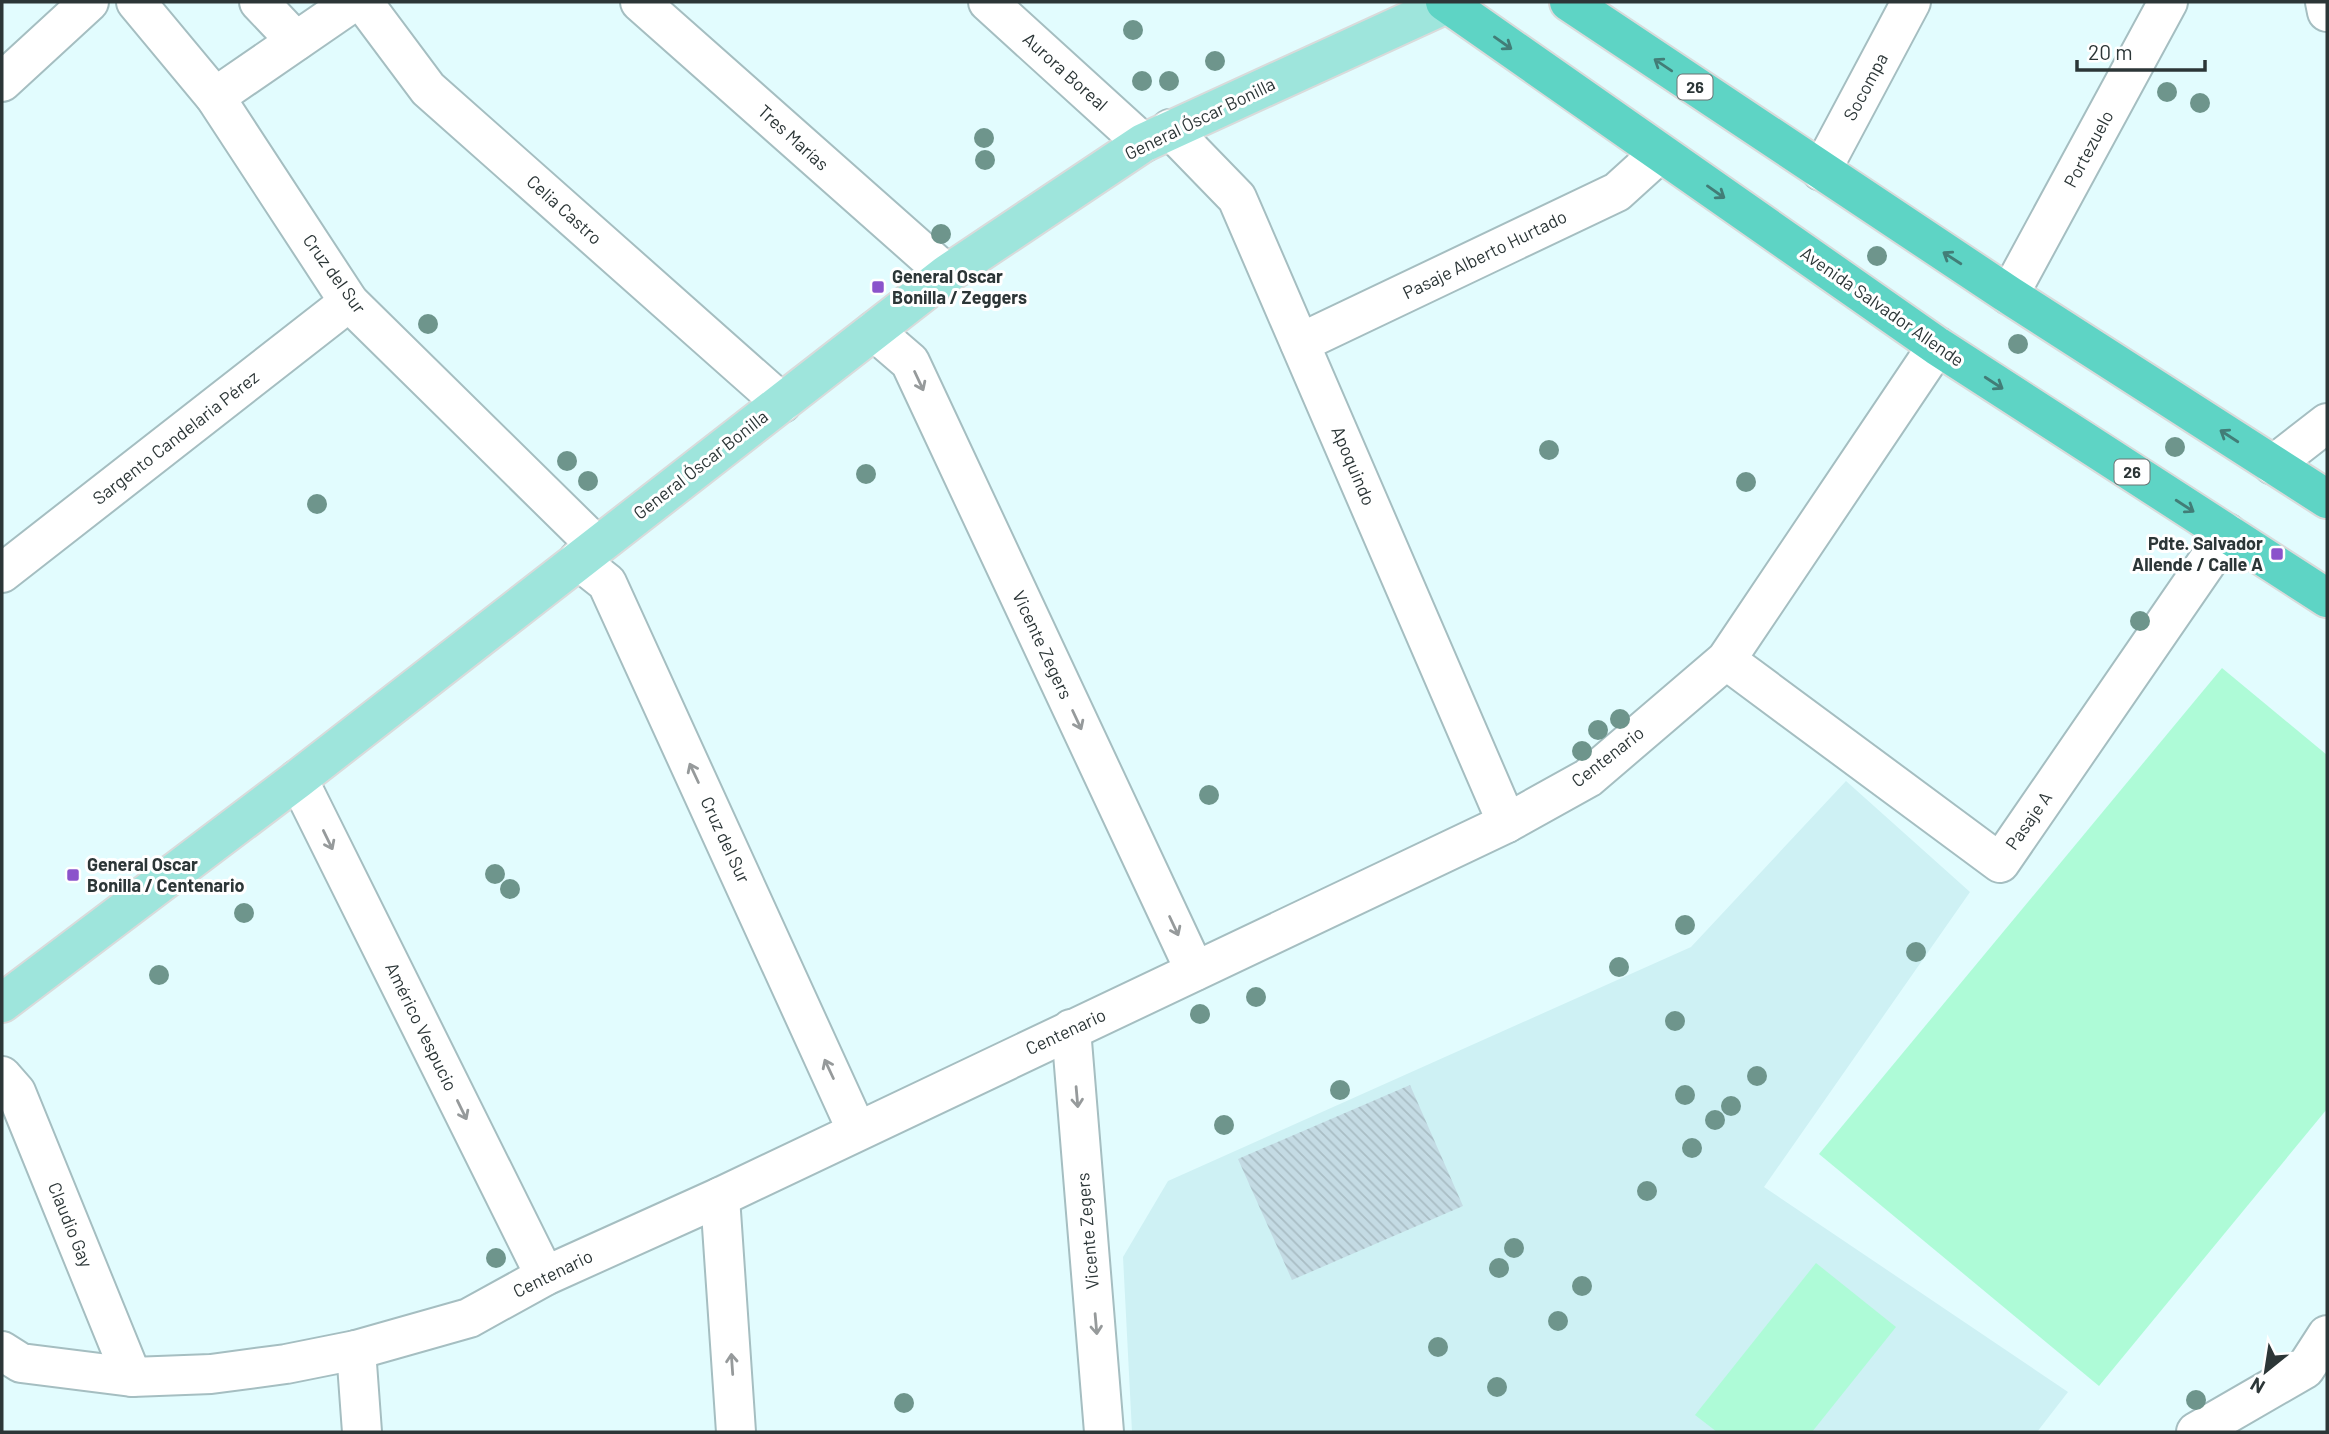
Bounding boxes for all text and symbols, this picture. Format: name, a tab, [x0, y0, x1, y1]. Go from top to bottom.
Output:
street label: Aurora Boreal	[1019, 27, 1113, 115]
scale bar	[2077, 28, 2205, 72]
one-way arrow	[1493, 36, 1512, 50]
text: 20 m	[2088, 39, 2133, 64]
street label: Socompa	[1838, 49, 1892, 124]
one-way arrow	[1654, 58, 1673, 72]
street label: General Óscar Bonilla	[1121, 72, 1278, 164]
road number: 26	[1678, 74, 1712, 100]
street label: Tres Marías	[754, 100, 834, 175]
street label: Portezuelo	[2059, 106, 2118, 191]
street label: Celia Castro	[523, 170, 607, 249]
one-way arrow	[1706, 185, 1725, 199]
street label: Pasaje Alberto Hurtado	[1399, 205, 1570, 303]
street label: Cruz del Sur	[299, 229, 371, 318]
street label: Avenida Salvador Allende	[1797, 241, 1968, 371]
one-way arrow	[1943, 250, 1962, 265]
place label: General Oscar Bonilla / Zeggers	[892, 265, 1027, 308]
marker: General Oscar Bonilla / Zeggers	[870, 279, 886, 295]
street label: Sargento Candelaria Pérez	[88, 365, 263, 509]
one-way arrow	[913, 370, 926, 391]
one-way arrow	[1984, 376, 2003, 390]
street label: General Óscar Bonilla	[629, 405, 772, 524]
street label: Apoquindo	[1327, 423, 1380, 509]
one-way arrow	[2219, 429, 2239, 443]
road number: 26	[2114, 460, 2150, 485]
one-way arrow	[2175, 499, 2194, 513]
place label: Pdte. Salvador Allende / Calle A	[2132, 532, 2263, 575]
marker: Pdte. Salvador Allende / Calle A	[2269, 546, 2285, 562]
street label: Vicente Zegers	[1008, 587, 1078, 702]
one-way arrow	[1071, 709, 1085, 730]
street label: Centenario	[1567, 721, 1648, 791]
one-way arrow	[687, 762, 700, 784]
street label: Pasaje A	[2000, 787, 2056, 854]
street label: Cruz del Sur	[696, 793, 756, 887]
one-way arrow	[322, 829, 336, 850]
place label: General Oscar Bonilla / Centenario	[87, 853, 245, 896]
marker: General Oscar Bonilla / Centenario	[65, 867, 81, 883]
one-way arrow	[1168, 915, 1181, 936]
street label: Américo Vespucio	[381, 959, 463, 1094]
street label: Centenario	[1022, 1003, 1109, 1059]
one-way arrow	[822, 1059, 835, 1080]
one-way arrow	[1071, 1086, 1084, 1108]
one-way arrow	[456, 1099, 470, 1120]
street label: Vicente Zegers	[1071, 1172, 1103, 1290]
street label: Claudio Gay	[44, 1179, 98, 1270]
street label: Centenario	[509, 1244, 596, 1302]
one-way arrow	[1090, 1312, 1103, 1335]
north arrow	[2231, 1336, 2301, 1406]
one-way arrow	[725, 1353, 738, 1376]
text: N	[2246, 1373, 2268, 1399]

